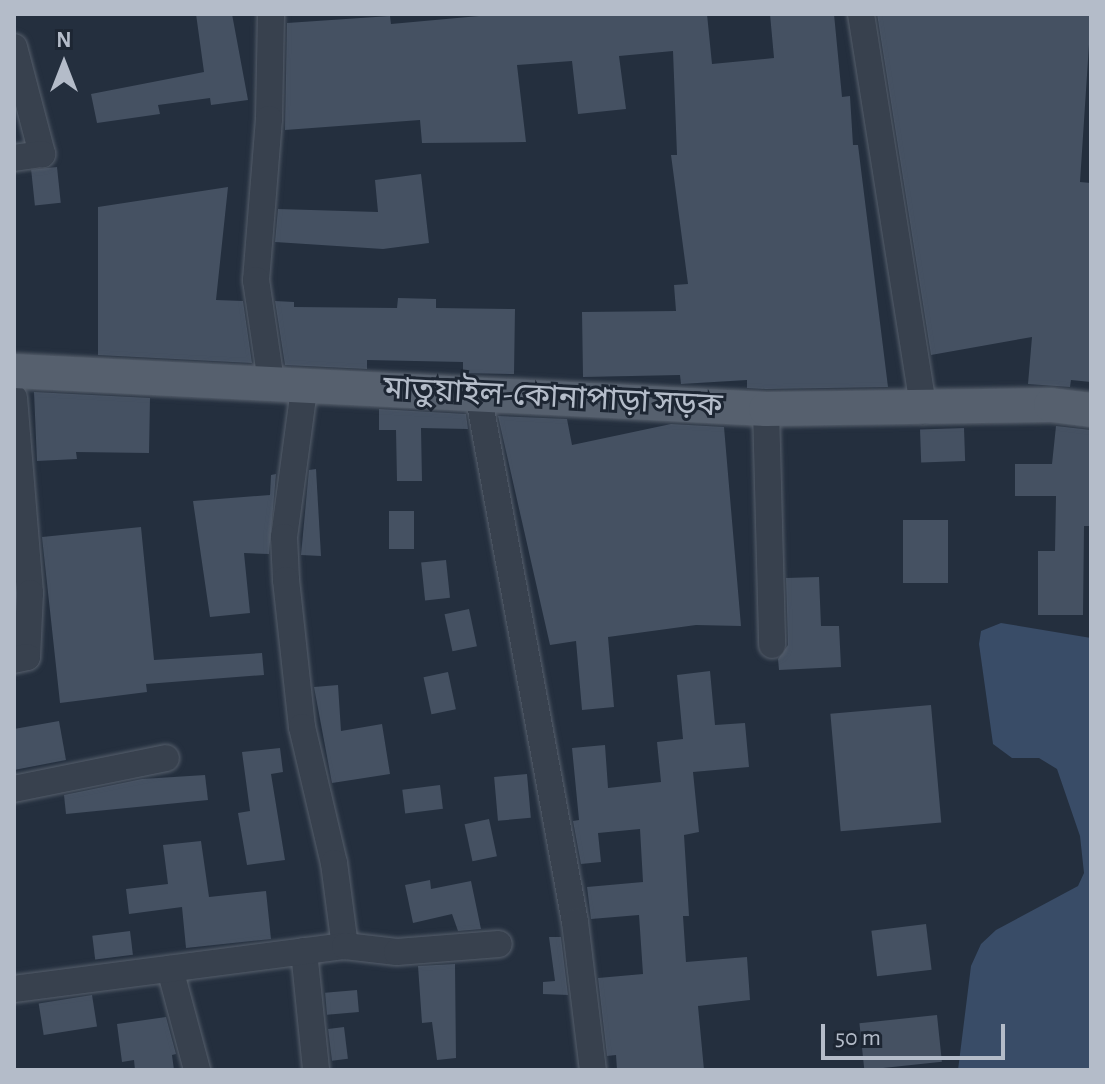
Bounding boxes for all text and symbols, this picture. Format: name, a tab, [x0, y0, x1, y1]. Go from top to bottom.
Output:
north arrow	[24, 24, 104, 104]
text: N	[56, 29, 72, 51]
street label: মাতুয়াইল-কোনাপাড়া সড়ক	[382, 369, 724, 425]
scale bar	[825, 1008, 1009, 1058]
text: 50 m	[835, 1026, 881, 1050]

